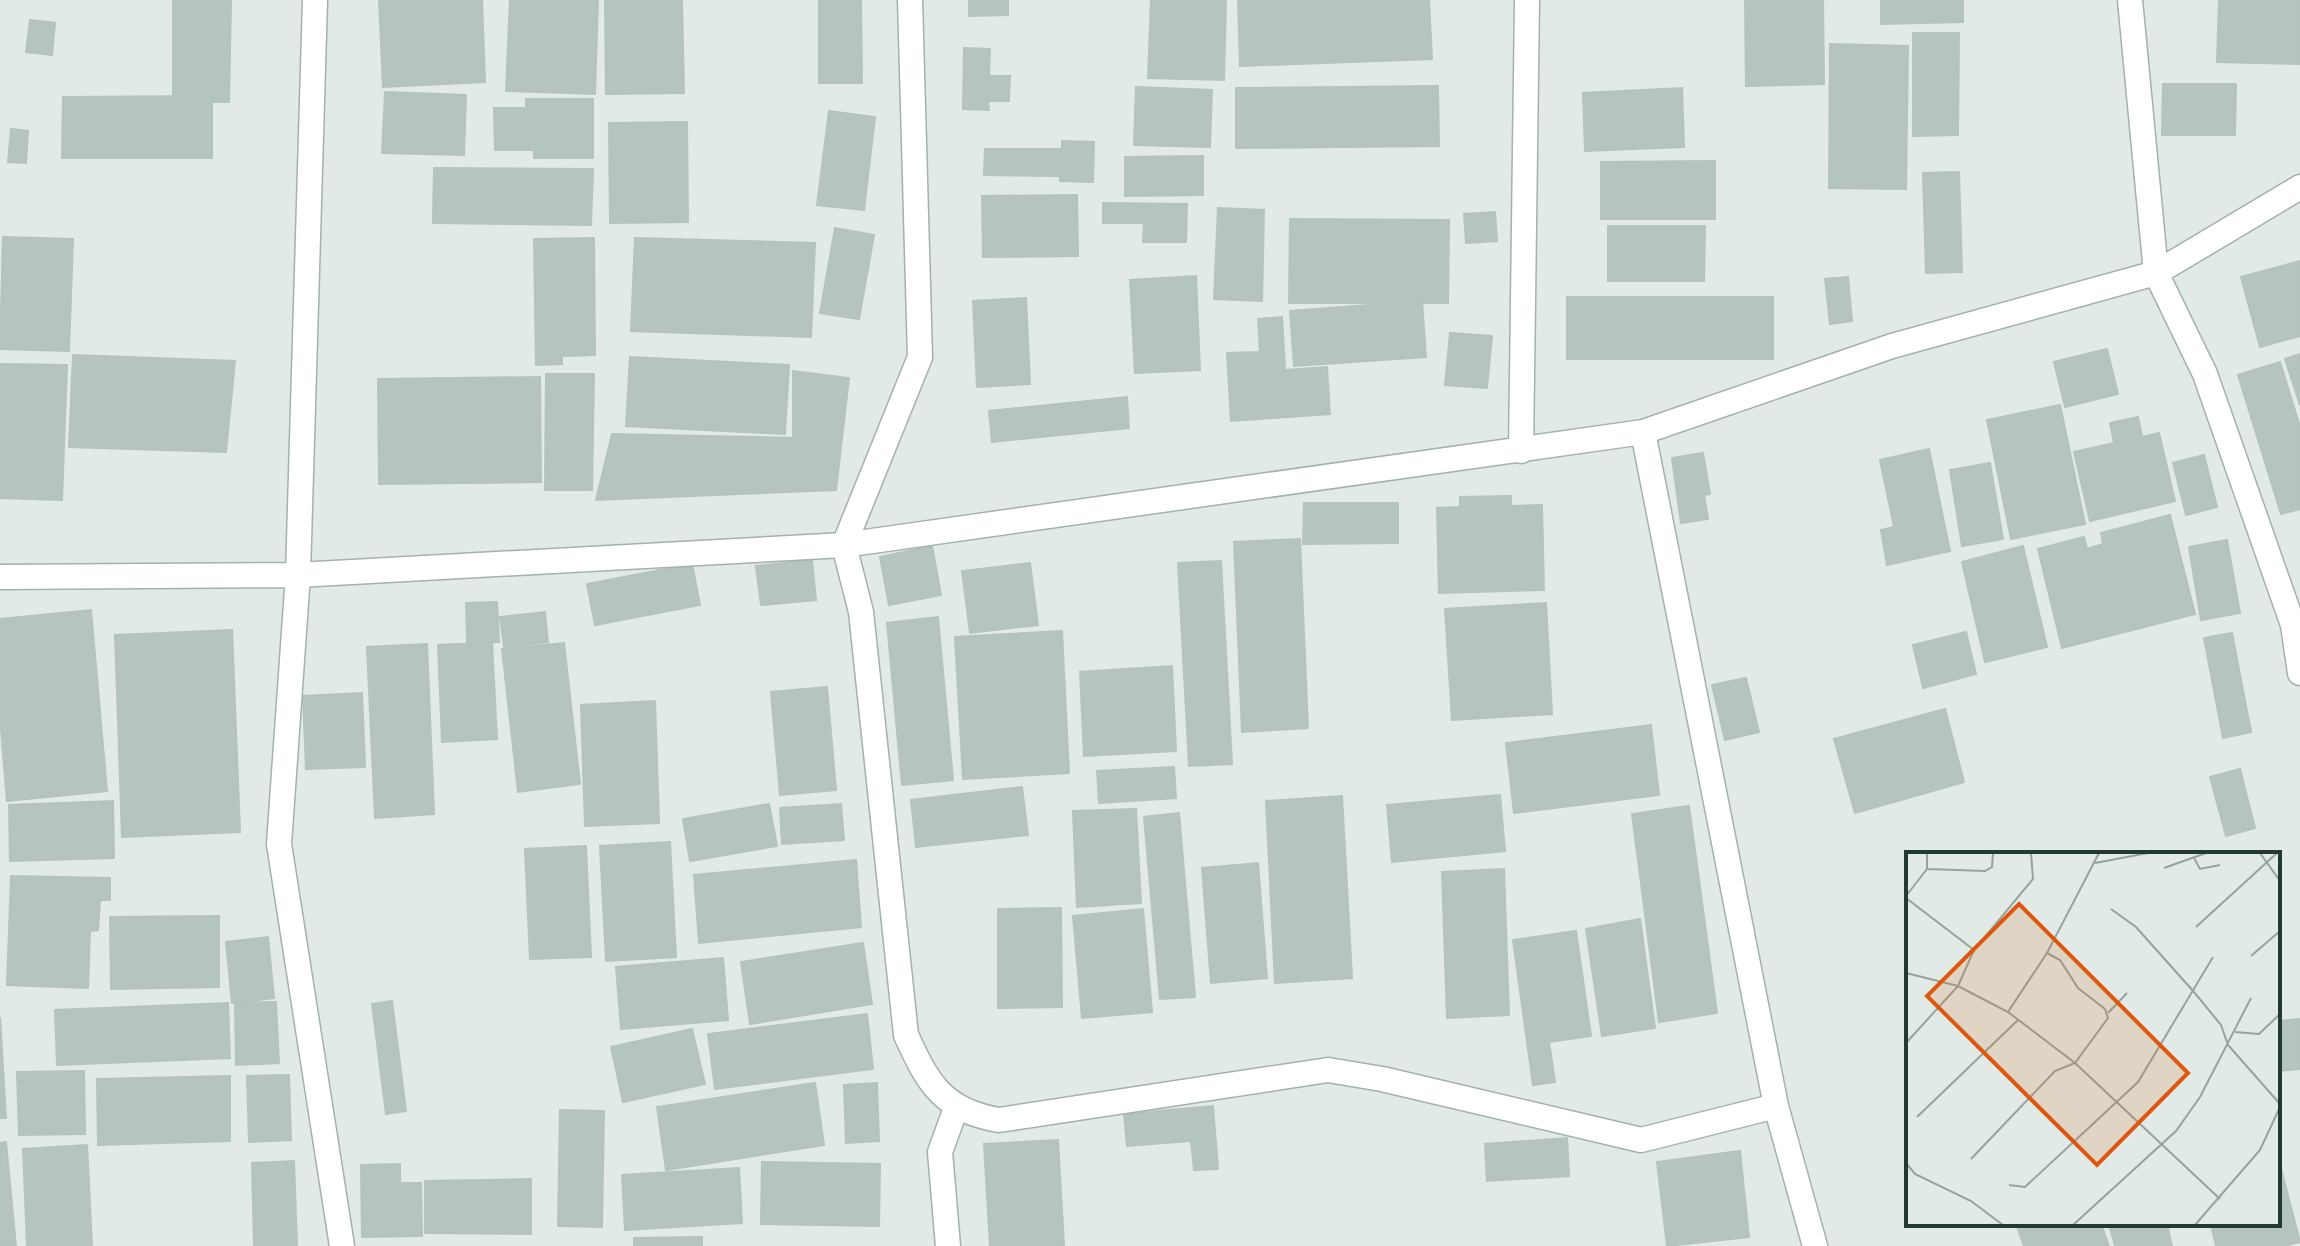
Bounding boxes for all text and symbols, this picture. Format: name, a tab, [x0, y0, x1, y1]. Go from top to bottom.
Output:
inset map	[1906, 852, 2280, 1226]

